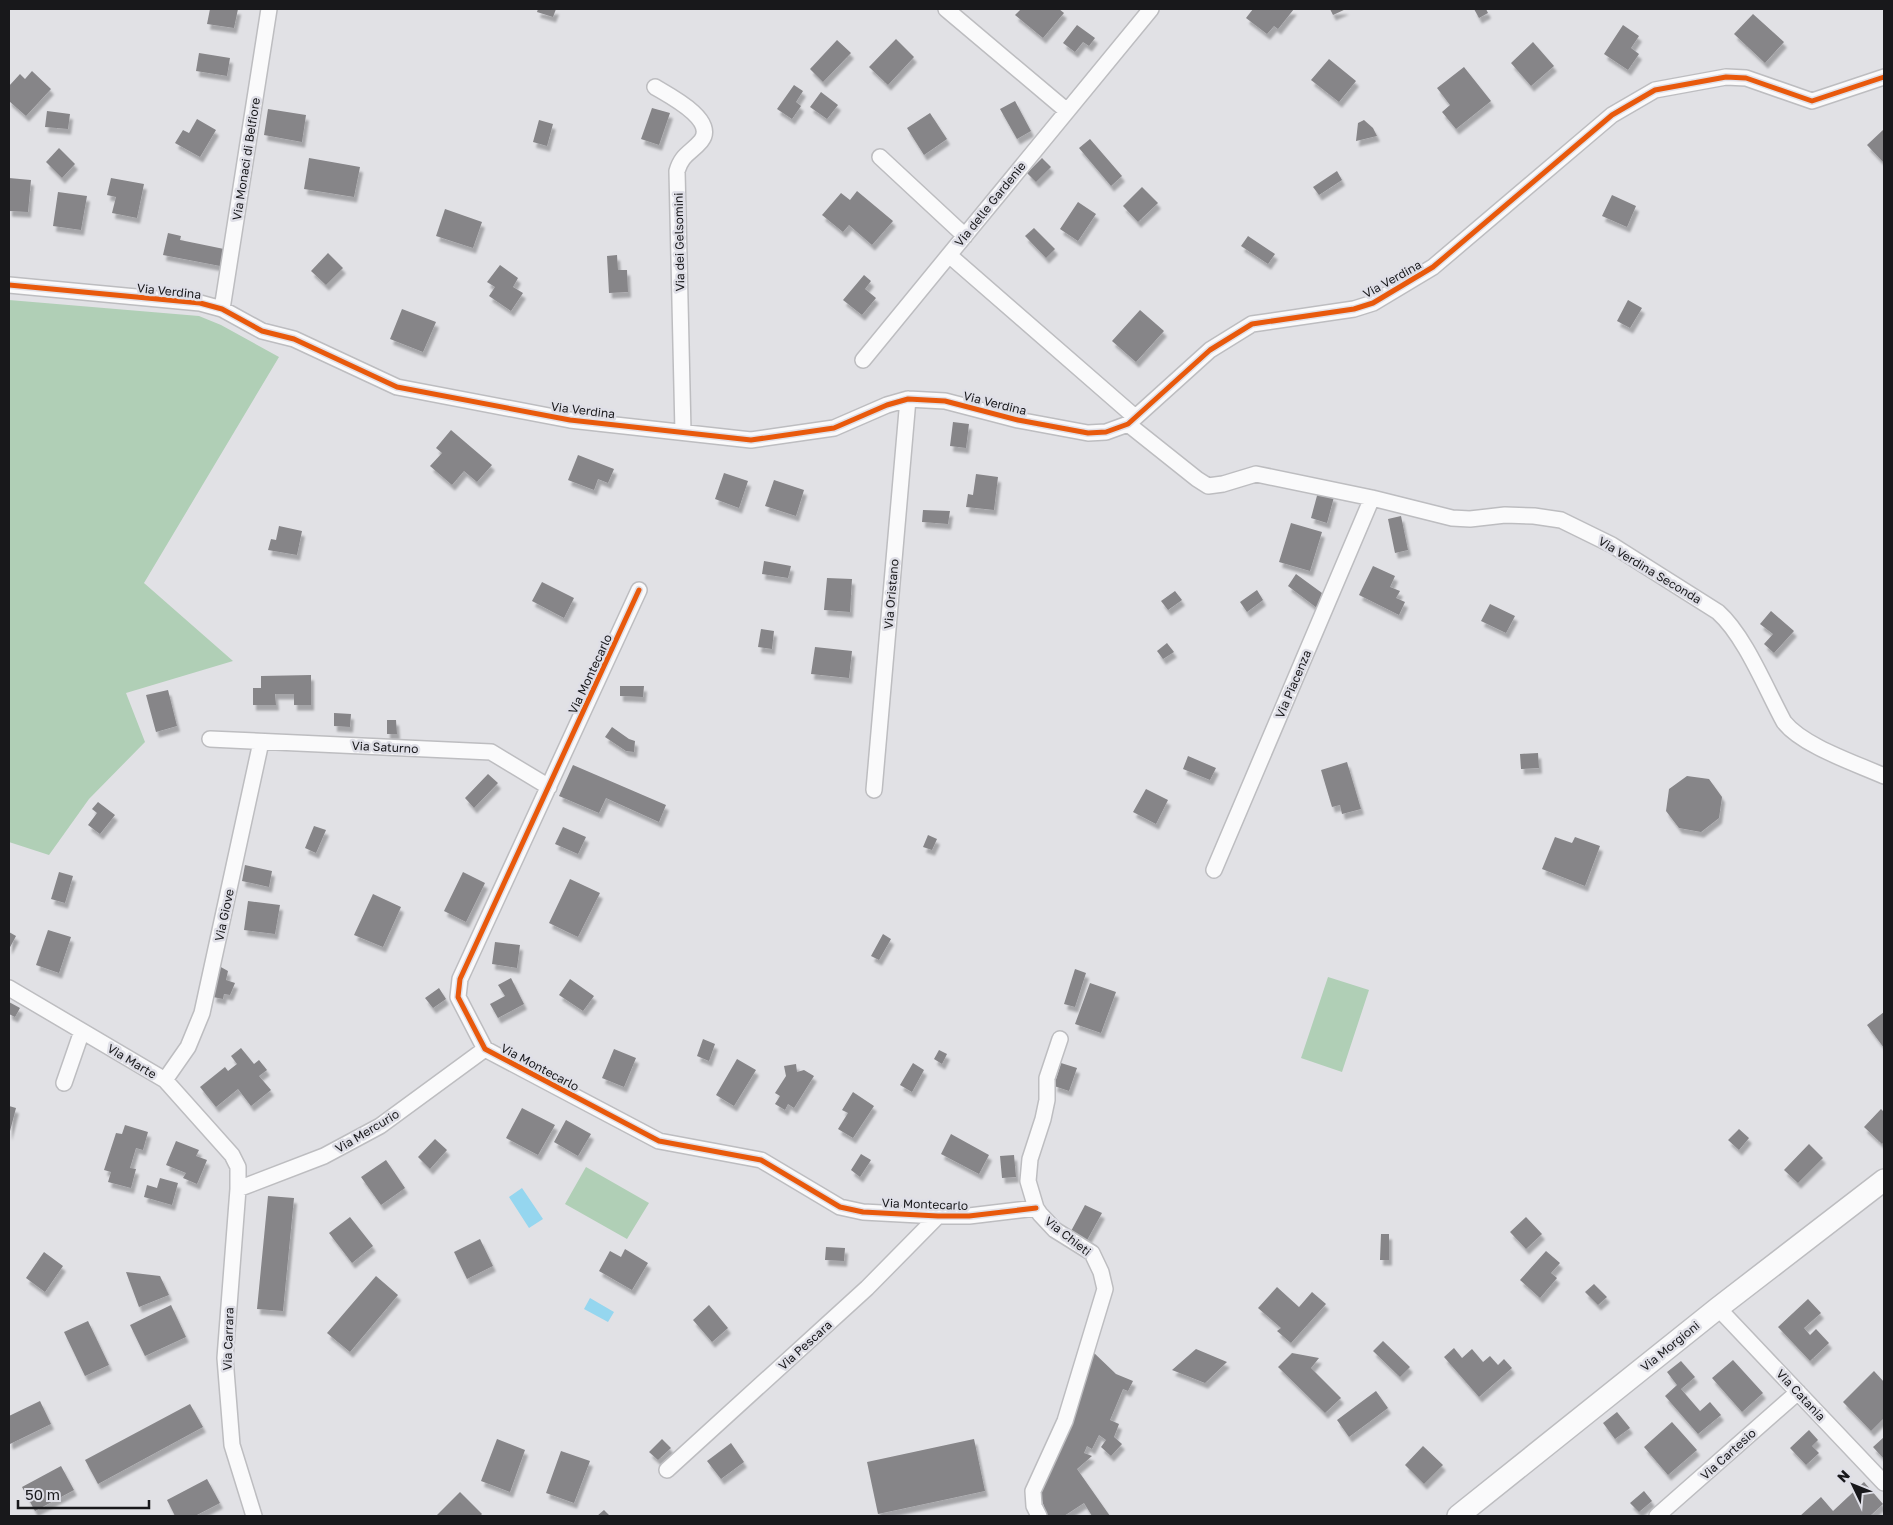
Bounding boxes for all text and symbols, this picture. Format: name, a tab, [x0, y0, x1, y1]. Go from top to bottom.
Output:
street label: Via Monaci di Belfiore	[229, 97, 263, 221]
street label: Via delle Gardenie	[951, 159, 1029, 249]
street label: Via dei Gelsomini	[671, 192, 687, 292]
street label: Via Verdina	[1360, 257, 1424, 301]
street label: Via Verdina	[136, 280, 202, 302]
street label: Via Verdina	[962, 388, 1028, 418]
street label: Via Verdina	[550, 399, 616, 421]
street label: Via Verdina Seconda	[1596, 533, 1704, 607]
street label: Via Oristano	[880, 558, 902, 630]
street label: Via Montecarlo	[565, 632, 615, 716]
street label: Via Piacenza	[1272, 648, 1314, 720]
street label: Via Saturno	[351, 738, 419, 756]
street label: Via Giove	[211, 887, 237, 943]
street label: Via Marte	[105, 1040, 159, 1082]
street label: Via Montecarlo	[498, 1040, 582, 1094]
street label: Via Mercurio	[332, 1106, 402, 1156]
street label: Via Montecarlo	[882, 1195, 968, 1213]
street label: Via Chieti	[1042, 1213, 1094, 1259]
street label: Via Carrara	[219, 1307, 237, 1371]
street label: Via Pescara	[775, 1317, 835, 1373]
street label: Via Morgioni	[1637, 1318, 1703, 1374]
street label: Via Catania	[1773, 1366, 1829, 1424]
street label: Via Cartesio	[1697, 1425, 1759, 1483]
north arrow	[1828, 1460, 1878, 1510]
text: N	[1833, 1466, 1853, 1485]
scale bar	[18, 1478, 149, 1510]
text: 50 m	[25, 1485, 60, 1503]

